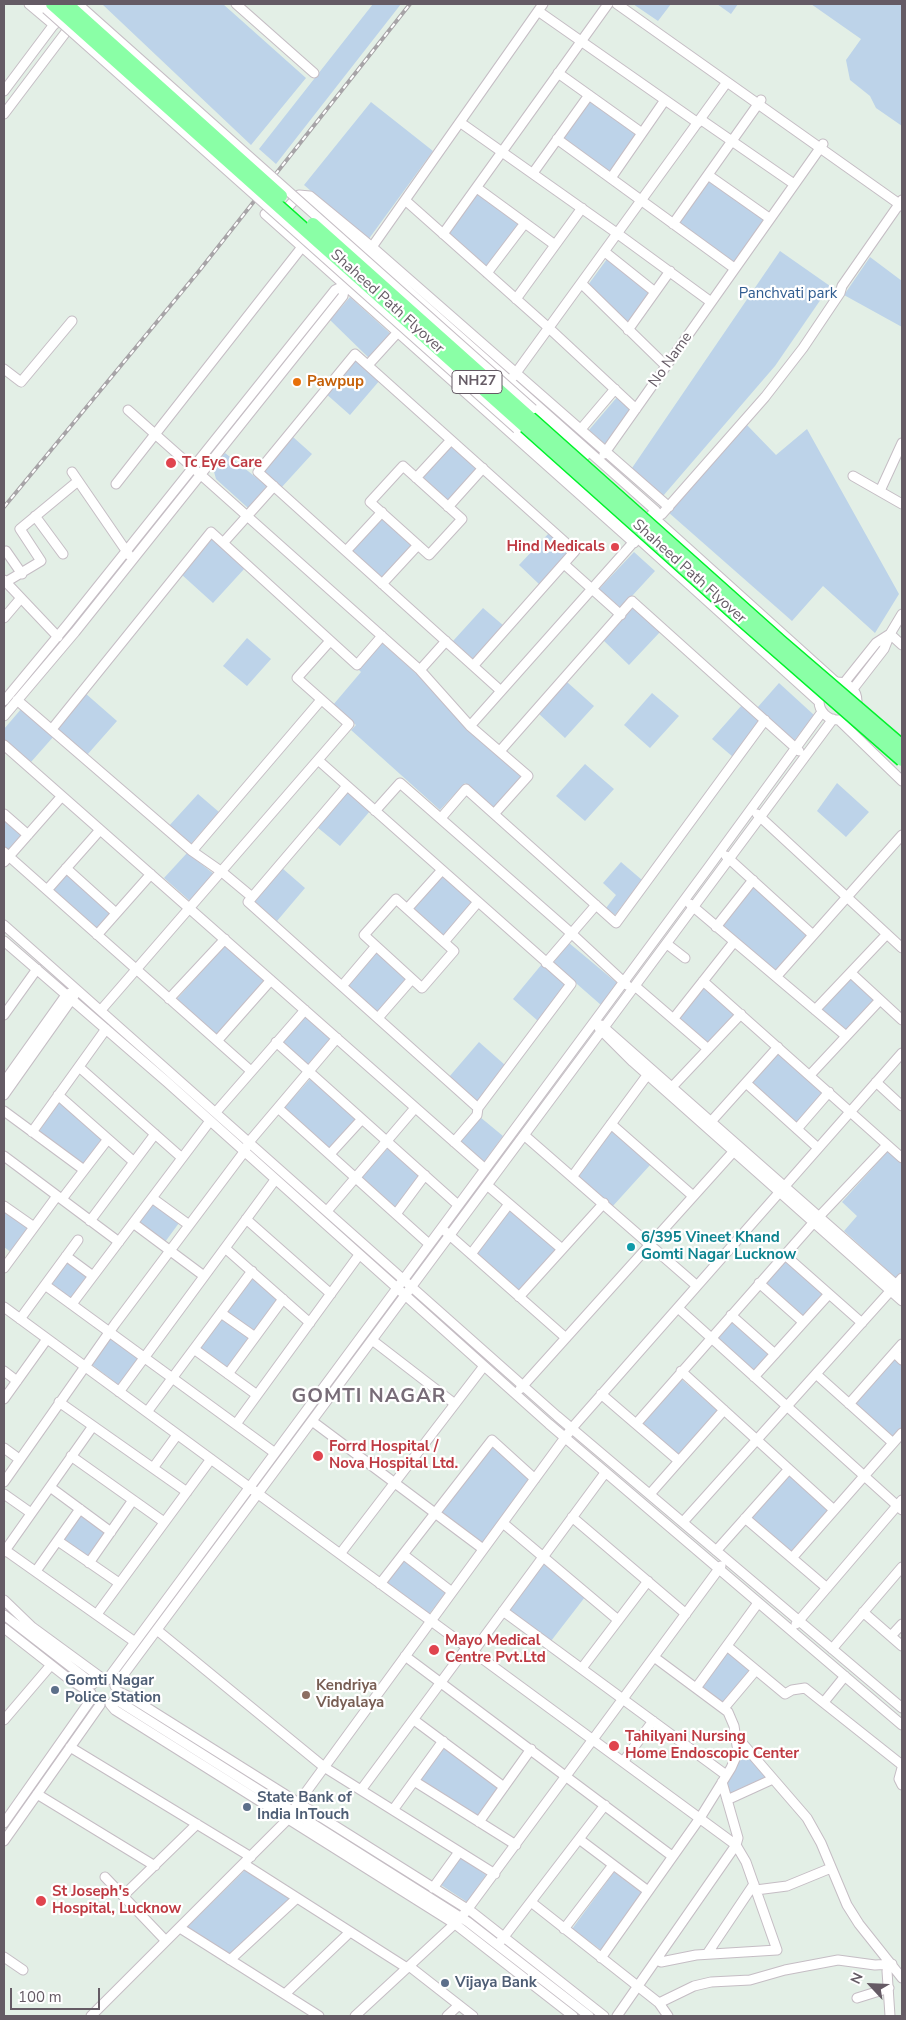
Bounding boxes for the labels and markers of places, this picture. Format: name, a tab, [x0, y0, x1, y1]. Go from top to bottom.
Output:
place label: Pawpup	[307, 373, 364, 391]
marker: Pawpup	[291, 376, 303, 388]
place label: Tc Eye Care	[182, 454, 262, 472]
marker: Tc Eye Care	[164, 456, 178, 470]
place label: Hind Medicals	[507, 538, 605, 556]
marker: Hind Medicals	[609, 541, 621, 553]
place label: 6/395 Vineet Khand Gomti Nagar Lucknow	[641, 1229, 796, 1264]
marker: 6/395 Vineet Khand Gomti Nagar Lucknow	[625, 1241, 637, 1253]
place label: Forrd Hospital / Nova Hospital Ltd.	[329, 1438, 458, 1473]
marker: Forrd Hospital / Nova Hospital Ltd.	[311, 1449, 325, 1463]
place label: Mayo Medical Centre Pvt.Ltd	[445, 1632, 546, 1667]
marker: Mayo Medical Centre Pvt.Ltd	[427, 1643, 441, 1657]
place label: Gomti Nagar Police Station	[65, 1672, 161, 1707]
place label: Kendriya Vidyalaya	[316, 1677, 384, 1712]
marker: Gomti Nagar Police Station	[49, 1684, 61, 1696]
marker: Kendriya Vidyalaya	[300, 1689, 312, 1701]
place label: Tahilyani Nursing Home Endoscopic Center	[625, 1728, 799, 1763]
marker: Tahilyani Nursing Home Endoscopic Center	[607, 1739, 621, 1753]
place label: State Bank of India InTouch	[257, 1789, 352, 1824]
marker: State Bank of India InTouch	[241, 1801, 253, 1813]
place label: St Joseph's Hospital, Lucknow	[52, 1883, 181, 1918]
marker: St Joseph's Hospital, Lucknow	[34, 1894, 48, 1908]
place label: Vijaya Bank	[455, 1974, 537, 1992]
marker: Vijaya Bank	[439, 1977, 451, 1989]

